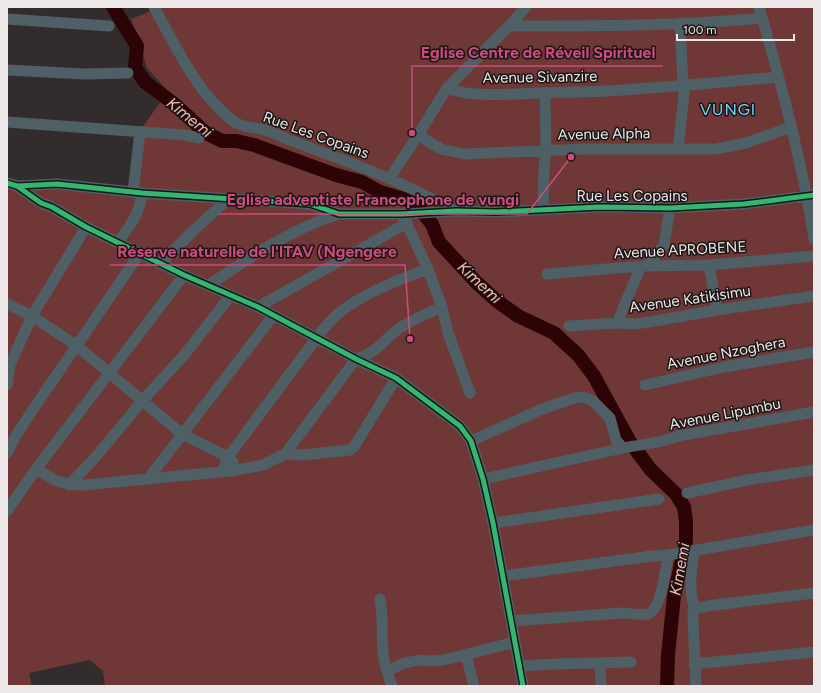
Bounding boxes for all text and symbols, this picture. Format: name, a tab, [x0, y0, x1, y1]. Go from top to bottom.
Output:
scale bar	[677, 16, 794, 42]
text: 100 m	[683, 23, 717, 37]
callout: Eglise Centre de Réveil Spirituel	[412, 38, 663, 66]
text: Eglise Centre de Réveil Spirituel	[421, 43, 655, 62]
street label: Avenue Sivanzire	[482, 67, 598, 87]
water label: Kimemi	[163, 93, 217, 142]
district label: VUNGI	[700, 100, 756, 119]
street label: Rue Les Copains	[261, 108, 371, 162]
street label: Avenue Alpha	[557, 124, 651, 144]
callout: Eglise adventiste Francophone de vungi	[219, 186, 527, 214]
street label: Rue Les Copains	[576, 187, 688, 205]
text: Eglise adventiste Francophone de vungi	[227, 190, 519, 209]
callout: Réserve naturelle de l'ITAV (Ngengere	[110, 237, 405, 265]
street label: Avenue APROBENE	[613, 238, 747, 262]
text: Réserve naturelle de l'ITAV (Ngengere	[117, 242, 397, 261]
water label: Kimemi	[454, 257, 506, 308]
street label: Avenue Katikisimu	[628, 282, 752, 316]
street label: Avenue Nzoghera	[665, 333, 787, 373]
street label: Avenue Lipumbu	[668, 394, 782, 434]
water label: Kimemi	[666, 541, 694, 597]

